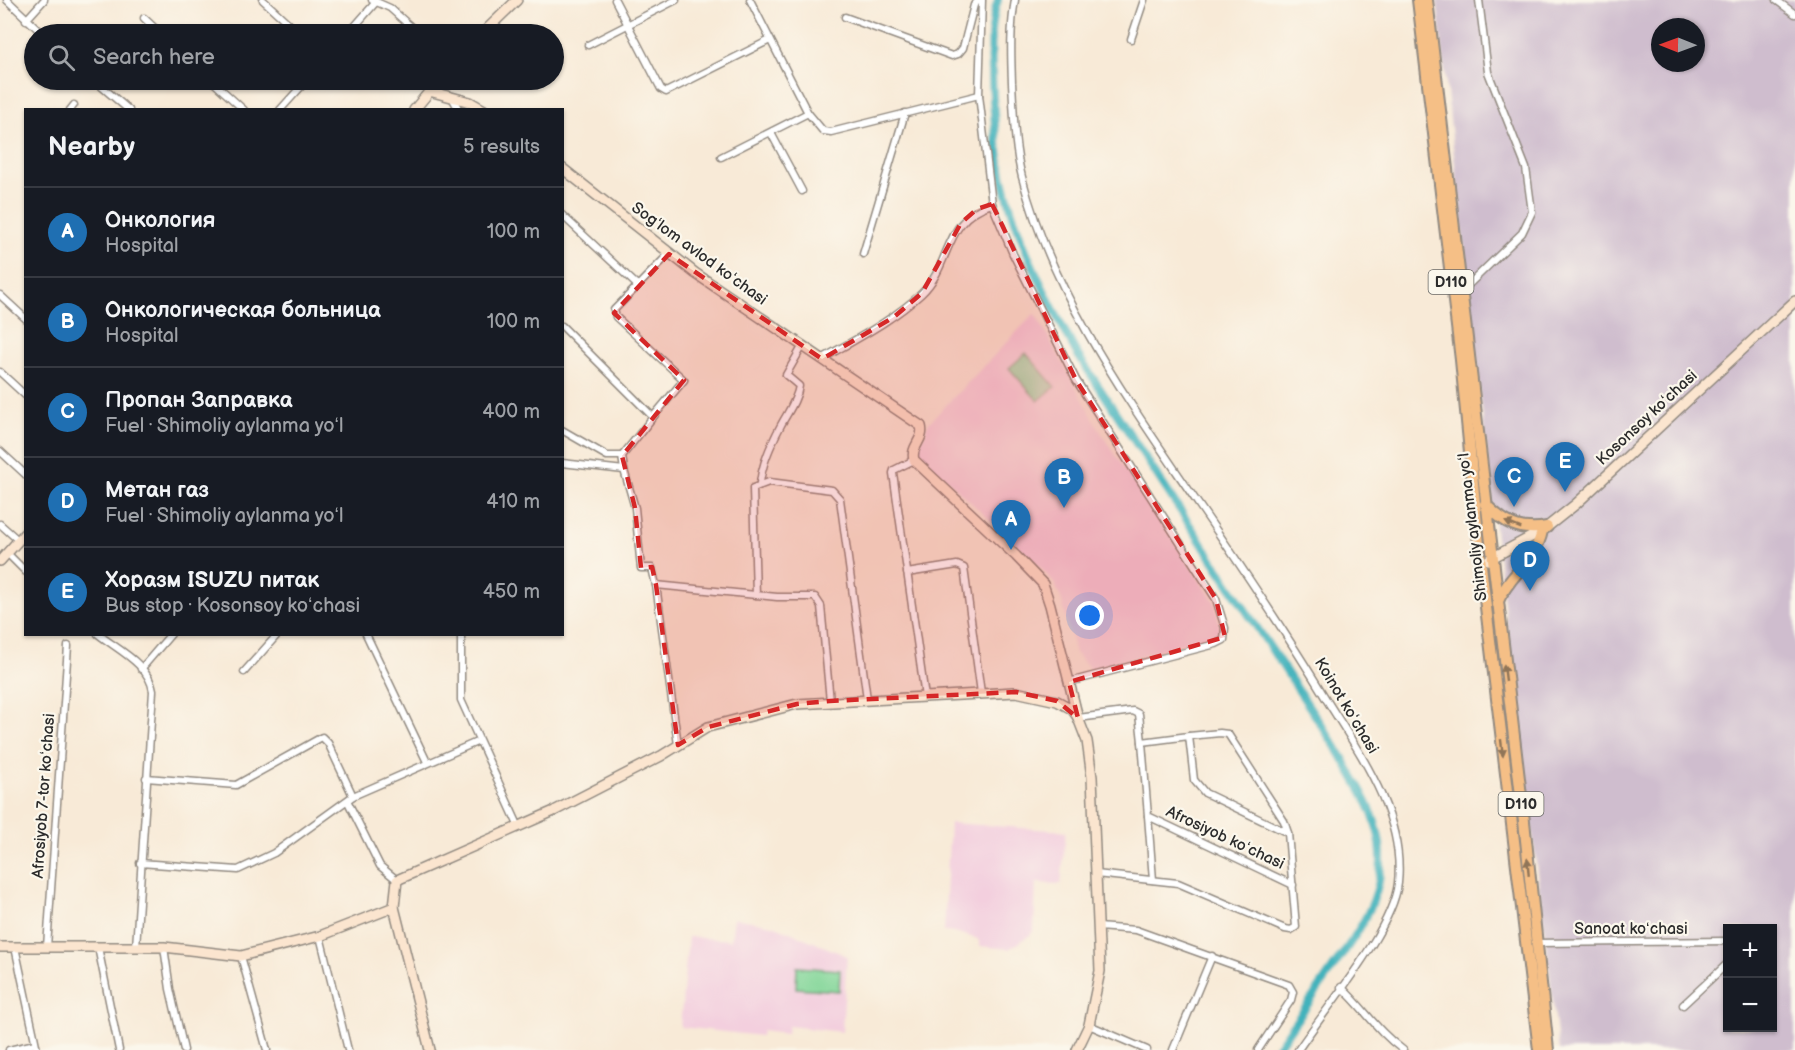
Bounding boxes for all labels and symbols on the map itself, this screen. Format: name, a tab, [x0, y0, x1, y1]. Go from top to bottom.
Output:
north arrow	[1651, 18, 1705, 72]
street label: Sogʻlom avlod koʻchasi	[628, 198, 770, 310]
road number: D110	[1428, 270, 1474, 294]
street label: Kosonsoy koʻchasi	[1593, 366, 1701, 470]
pin: E	[1546, 442, 1584, 492]
street label: Shimoliy aylanma yoʻl	[1454, 452, 1492, 602]
pin: B	[1044, 458, 1084, 508]
pin: C	[1494, 458, 1534, 507]
pin: A	[992, 500, 1030, 550]
one-way arrow	[1503, 519, 1521, 529]
pin: D	[1510, 542, 1550, 591]
your location	[1075, 601, 1104, 630]
street label: Koinot koʻchasi	[1310, 655, 1382, 757]
one-way arrow	[1500, 663, 1510, 682]
street label: Afrosiyob 7-tor koʻchasi	[29, 713, 59, 879]
one-way arrow	[1497, 738, 1507, 757]
road number: D110	[1498, 792, 1544, 816]
street label: Afrosiyob koʻchasi	[1163, 802, 1287, 874]
one-way arrow	[1523, 857, 1533, 876]
street label: Sanoat koʻchasi	[1574, 920, 1688, 939]

